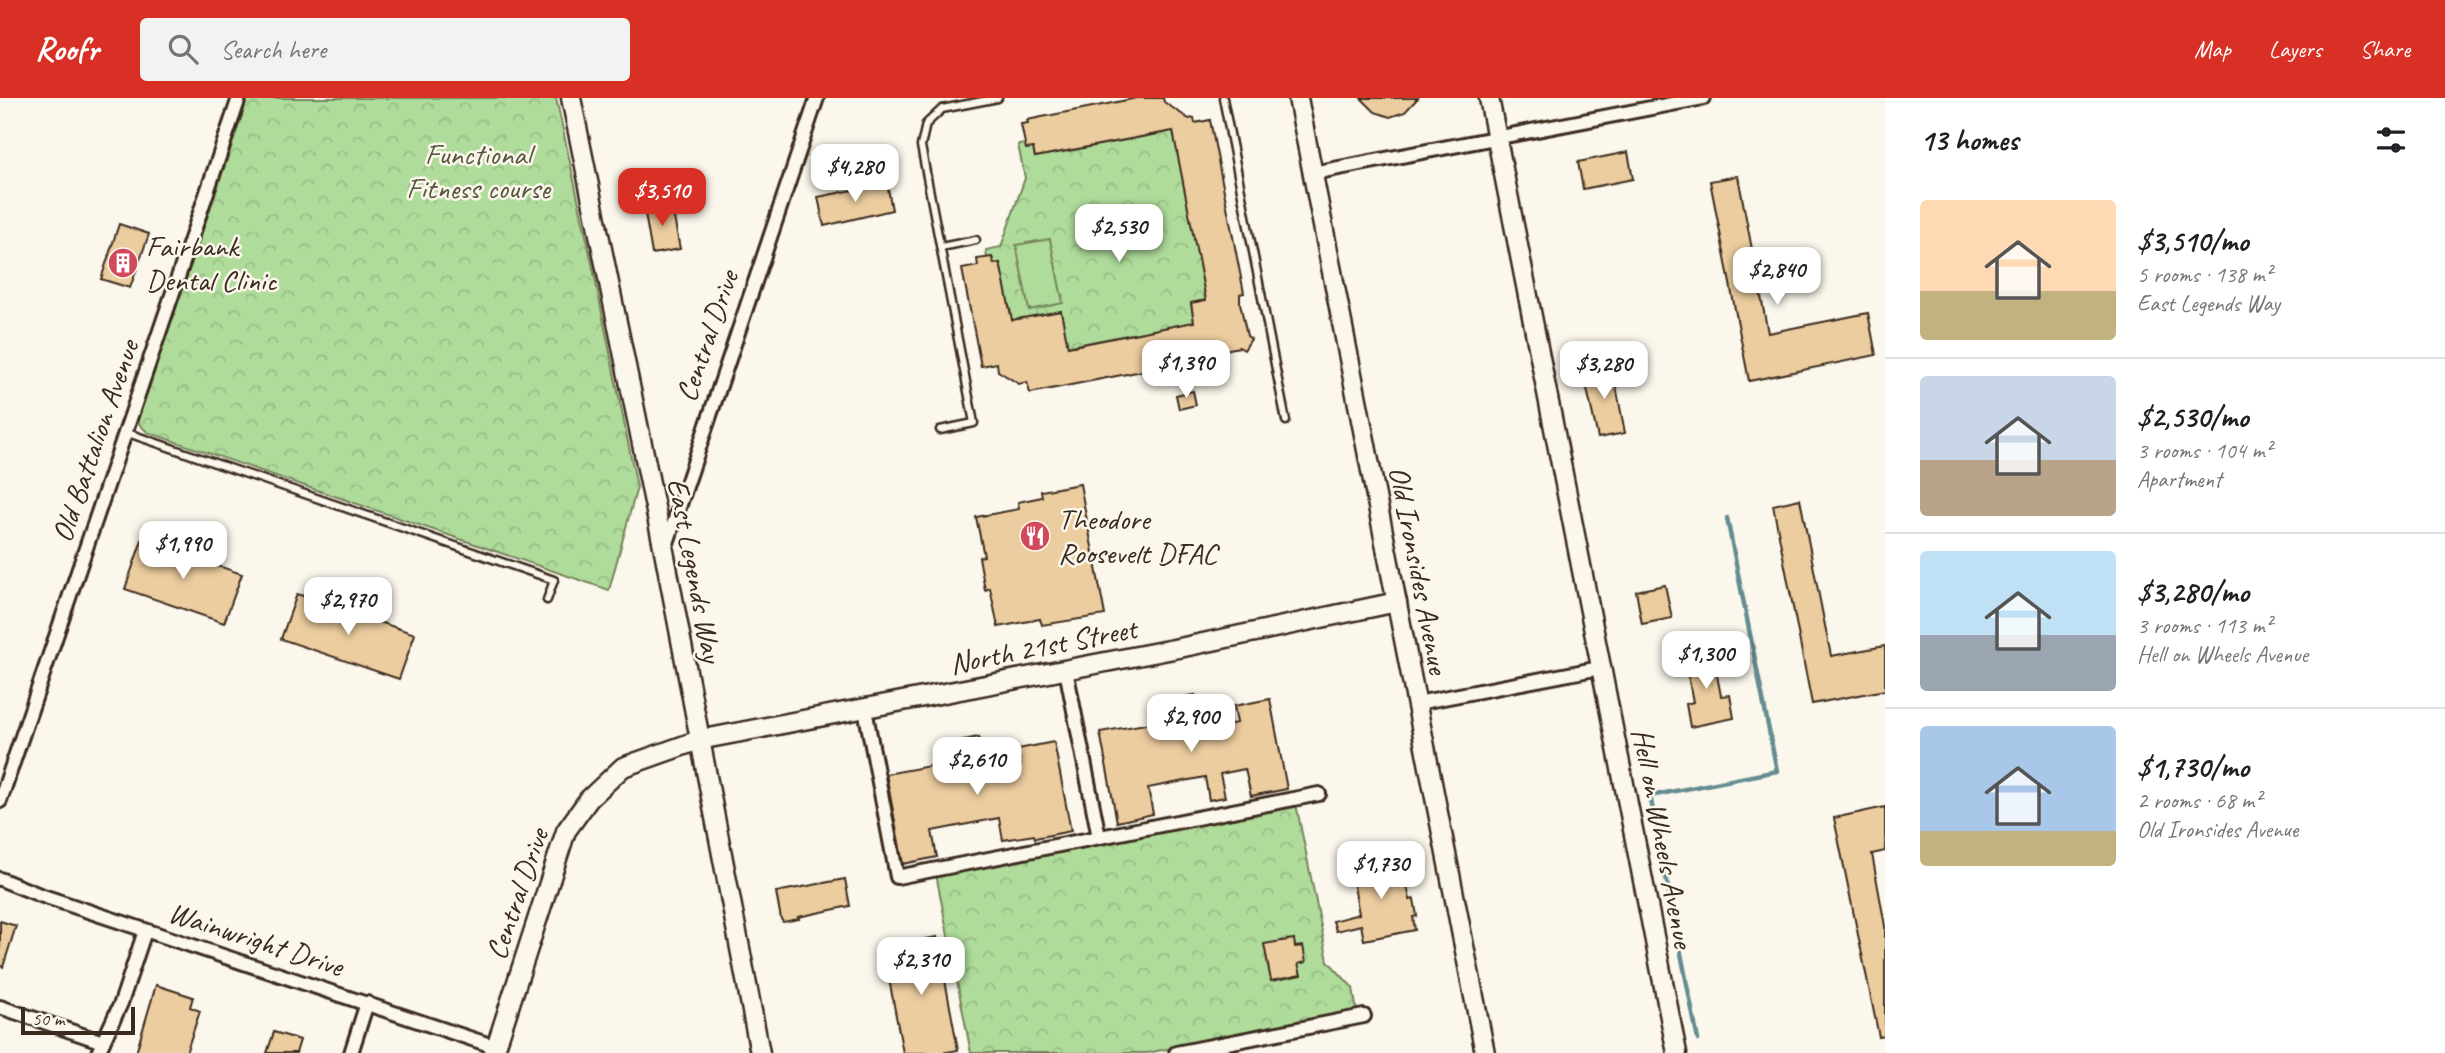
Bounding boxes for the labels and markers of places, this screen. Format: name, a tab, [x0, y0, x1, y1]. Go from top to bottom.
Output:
pin: $4,280	[798, 144, 912, 204]
pin: $3,510	[605, 169, 719, 228]
pin: $2,530	[1062, 204, 1176, 264]
place label: Fairbank Dental Clinic	[146, 227, 277, 299]
building icon: Fairbank Dental Clinic	[106, 246, 140, 280]
pin: $2,840	[1720, 248, 1834, 307]
pin: $1,390	[1129, 341, 1243, 400]
pin: $3,280	[1547, 342, 1661, 401]
place label: Theodore Roosevelt DFAC	[1058, 500, 1220, 572]
restaurant icon: Theodore Roosevelt DFAC	[1018, 519, 1052, 553]
pin: $1,990	[126, 522, 240, 581]
pin: $2,970	[291, 578, 405, 637]
pin: $1,300	[1649, 632, 1763, 691]
pin: $2,900	[1134, 694, 1248, 754]
pin: $2,610	[920, 738, 1034, 797]
pin: $1,730	[1324, 842, 1438, 901]
pin: $2,310	[864, 937, 978, 997]

